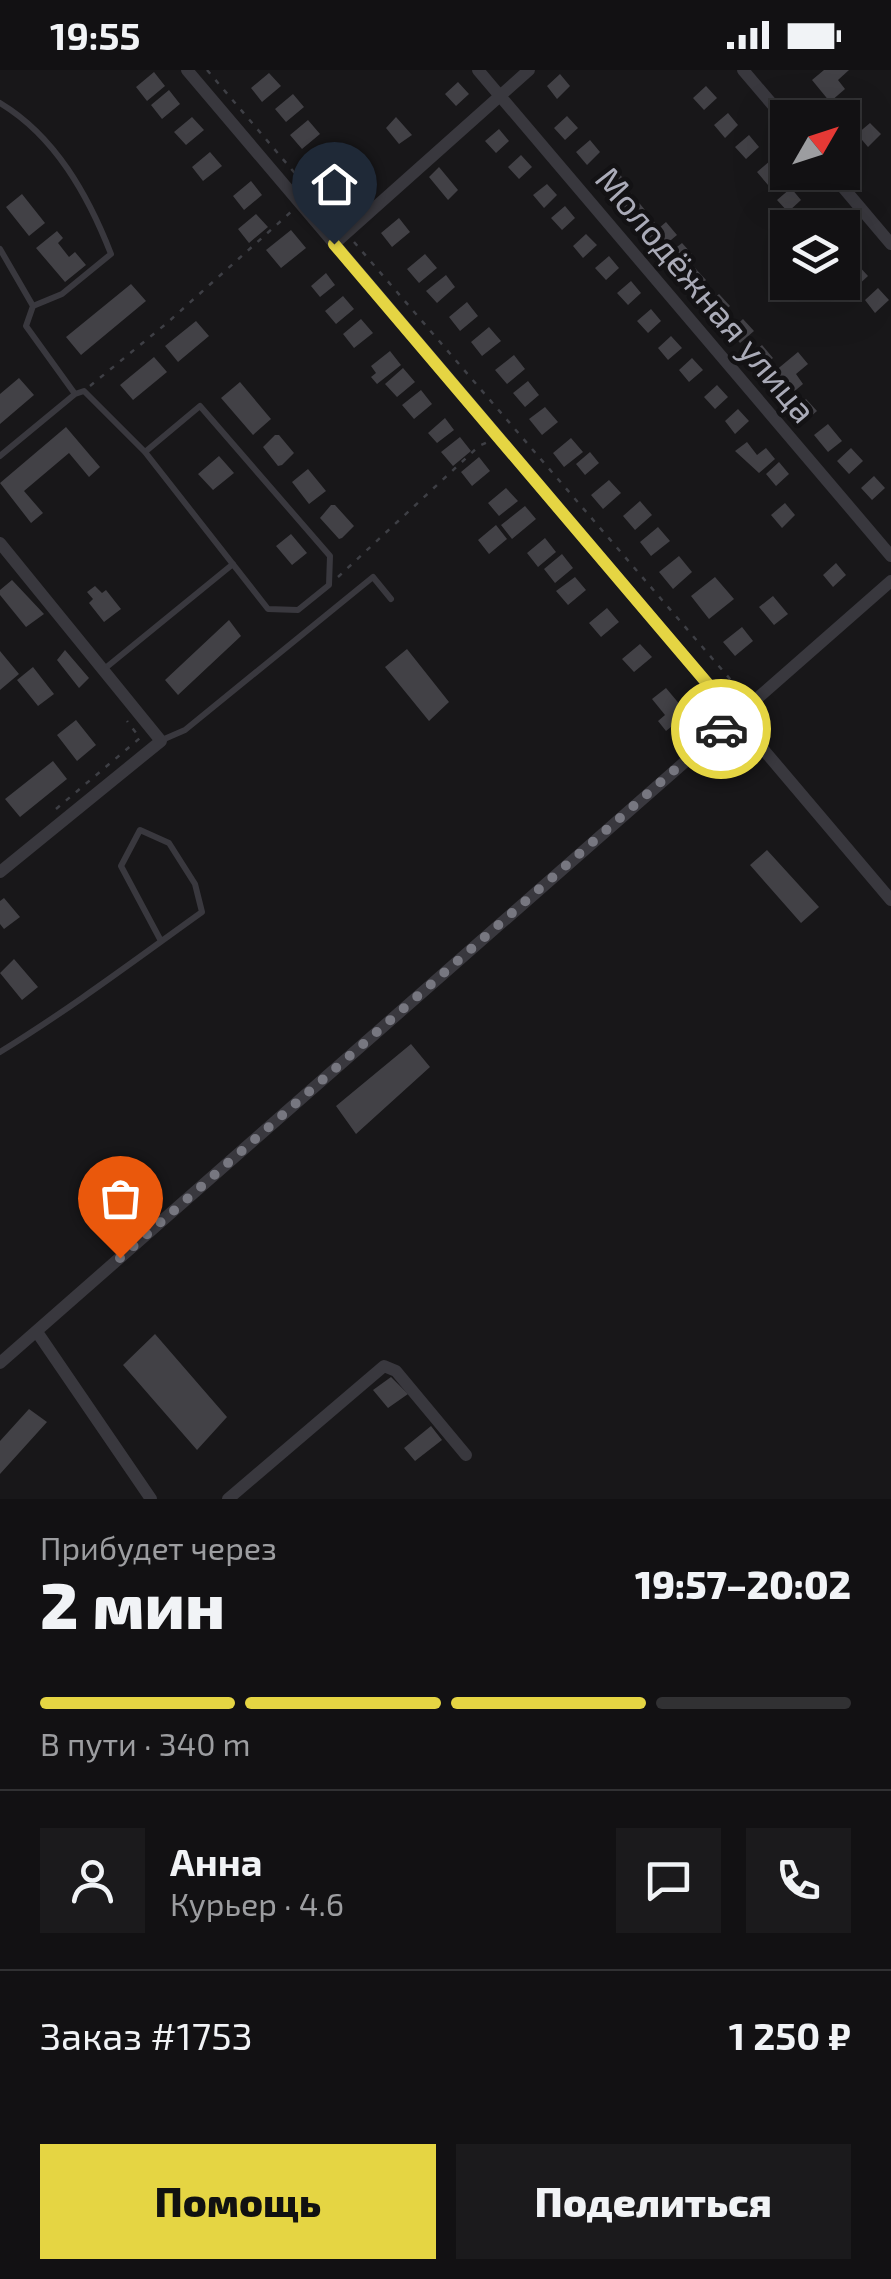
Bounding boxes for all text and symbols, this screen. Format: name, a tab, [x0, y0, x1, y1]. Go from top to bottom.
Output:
text: 19:55	[50, 12, 141, 58]
north arrow	[770, 100, 860, 190]
map controls	[770, 100, 860, 300]
pin	[292, 142, 377, 245]
icon: home	[307, 157, 362, 212]
street label: Молодёжная улица	[587, 158, 826, 431]
button: layers	[770, 210, 860, 300]
courier	[671, 679, 771, 779]
icon: car	[694, 702, 749, 757]
pin	[78, 1156, 163, 1259]
icon: bag	[93, 1171, 148, 1226]
text: Прибудет через	[40, 1528, 277, 1566]
text: 19:57–20:02	[635, 1561, 851, 1607]
text: 2 мин	[40, 1564, 225, 1642]
text: В пути · 340 m	[40, 1724, 251, 1762]
button: person	[40, 1828, 145, 1933]
button: chat	[616, 1828, 721, 1933]
button: phone	[746, 1828, 851, 1933]
text: Анна	[170, 1838, 263, 1884]
text: Курьер · 4.6	[170, 1884, 344, 1922]
text: Заказ #1753	[40, 2012, 253, 2058]
text: 1 250 ₽	[729, 2012, 851, 2058]
button: Помощь	[40, 2144, 436, 2259]
button: Поделиться	[456, 2144, 851, 2259]

